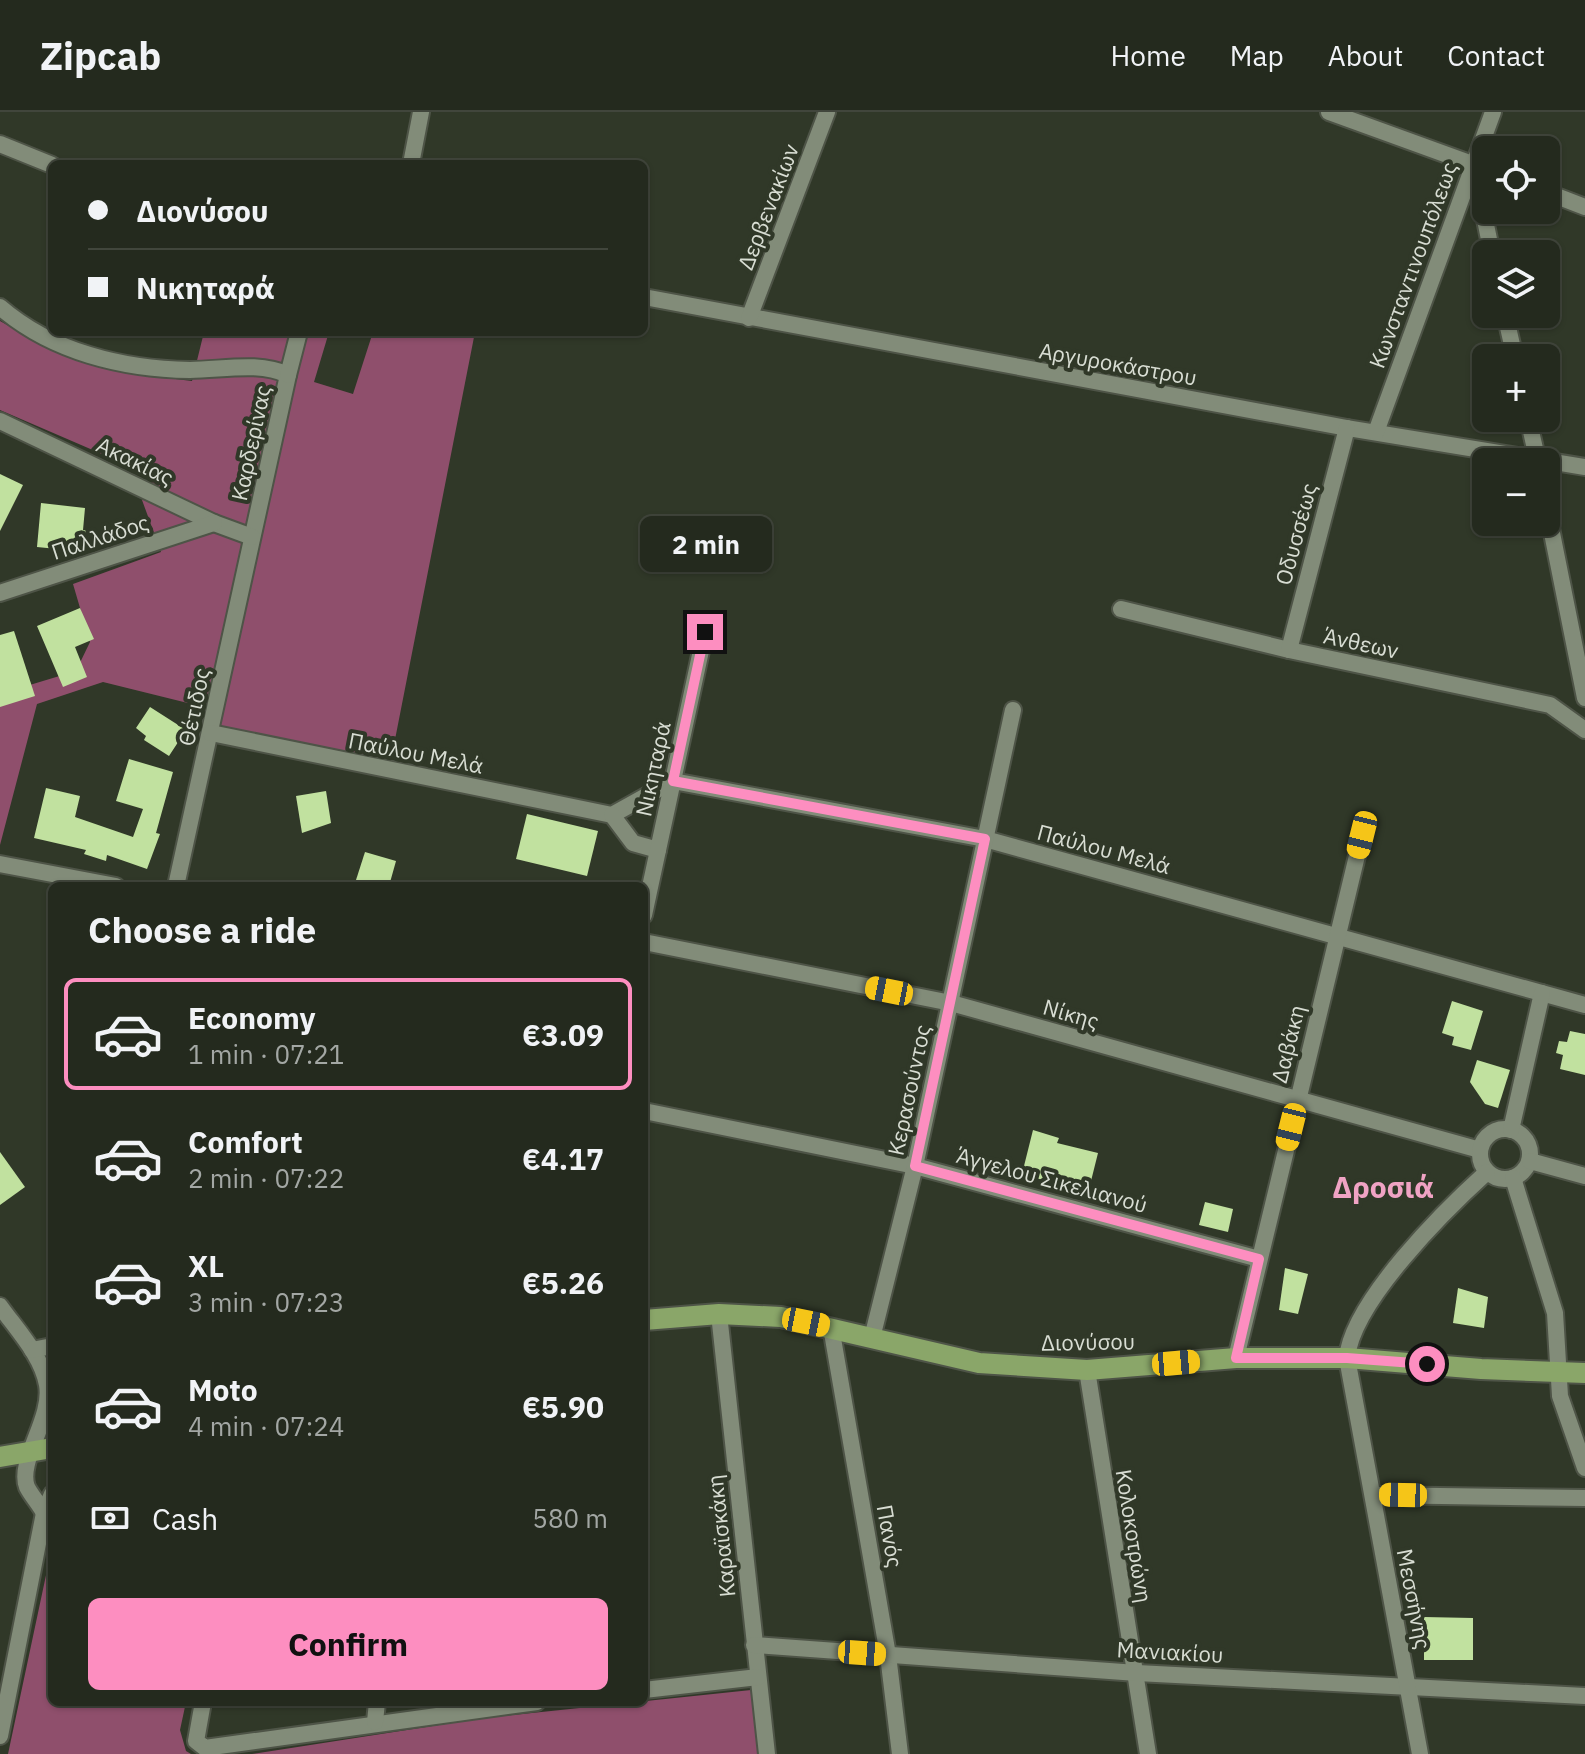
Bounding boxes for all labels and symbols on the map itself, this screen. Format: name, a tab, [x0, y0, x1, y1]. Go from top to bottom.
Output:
street label: Δερβενακίων	[730, 140, 805, 274]
street label: Κωνσταντινουπόλεως	[1362, 158, 1463, 372]
street label: Αργυροκάστρου	[1037, 335, 1199, 392]
street label: Καρδερίνας	[224, 382, 277, 503]
street label: Ακακίας	[92, 429, 179, 492]
street label: Οδυσσέως	[1268, 480, 1323, 588]
street label: Παλλάδος	[47, 507, 152, 566]
callout: 2 min	[639, 516, 771, 572]
route end	[687, 614, 723, 650]
street label: Άνθεων	[1321, 620, 1401, 665]
street label: Θέτιδος	[171, 665, 216, 749]
street label: Νικηταρά	[628, 719, 677, 819]
street label: Παύλου Μελά	[346, 725, 486, 780]
car	[1345, 809, 1379, 861]
street label: Παύλου Μελά	[1034, 817, 1174, 880]
car	[863, 975, 915, 1007]
street label: Νίκης	[1040, 992, 1102, 1035]
street label: Δαβάκη	[1264, 1002, 1311, 1086]
street label: Κερασούντος	[880, 1022, 937, 1158]
car	[1274, 1101, 1308, 1153]
street label: Άγγελου Σικελιανού	[953, 1140, 1151, 1219]
district label: Δροσιά	[1332, 1167, 1434, 1206]
car	[780, 1306, 832, 1338]
street label: Διονύσου	[1041, 1326, 1135, 1357]
route start	[1409, 1346, 1445, 1382]
car	[1151, 1349, 1201, 1377]
street label: Κολοκοτρώνη	[1110, 1467, 1159, 1605]
street label: Καραϊσκάκη	[700, 1473, 741, 1599]
car	[1379, 1483, 1427, 1507]
street label: Πανός	[871, 1502, 910, 1570]
street label: Μεσσήνης	[1391, 1546, 1438, 1652]
street label: Μανιακίου	[1116, 1634, 1224, 1669]
car	[837, 1639, 887, 1667]

